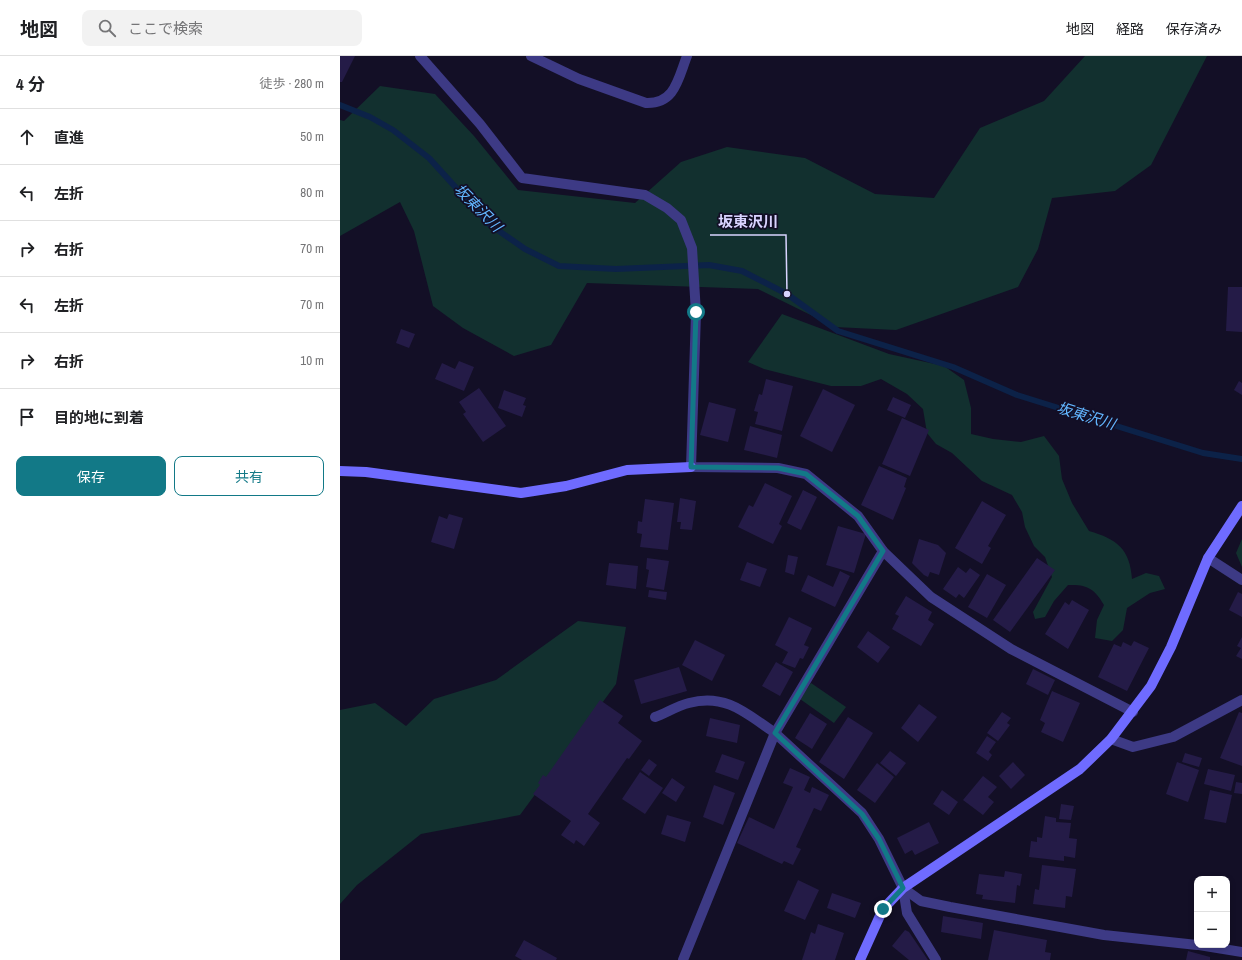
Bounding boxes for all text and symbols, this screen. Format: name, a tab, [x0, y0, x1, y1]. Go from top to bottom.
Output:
search box	[82, 10, 362, 46]
text: 地図	[20, 16, 58, 42]
icon: search	[96, 17, 118, 39]
text: ここで検索	[128, 18, 203, 39]
text: 地図	[1066, 20, 1094, 38]
text: 経路	[1116, 20, 1144, 38]
text: 保存済み	[1166, 20, 1222, 38]
text: 4 分	[16, 72, 45, 95]
text: 徒歩 · 280 m	[259, 75, 324, 92]
icon: ahead	[16, 126, 38, 148]
text: 直進	[54, 127, 84, 148]
text: 50 m	[300, 128, 324, 145]
water label: 坂東沢川	[450, 179, 508, 238]
icon: left	[16, 182, 38, 204]
text: 左折	[54, 183, 84, 204]
text: 80 m	[300, 184, 324, 201]
callout: 坂東沢川	[710, 208, 786, 235]
text: 坂東沢川	[718, 211, 778, 232]
icon: right	[16, 238, 38, 260]
text: 右折	[54, 239, 84, 260]
text: 70 m	[300, 240, 324, 257]
icon: left	[16, 294, 38, 316]
text: 左折	[54, 295, 84, 316]
text: 70 m	[300, 296, 324, 313]
route start	[687, 303, 705, 321]
icon: right	[16, 350, 38, 372]
text: 右折	[54, 351, 84, 372]
text: 10 m	[300, 352, 324, 369]
water label: 坂東沢川	[1054, 397, 1120, 435]
icon: arrive	[16, 406, 38, 428]
text: 目的地に到着	[54, 407, 144, 428]
button: 保存	[16, 456, 166, 496]
button: 共有	[174, 456, 324, 496]
map controls	[1194, 876, 1230, 948]
button: +	[1194, 876, 1230, 912]
route end	[874, 900, 892, 918]
button: −	[1194, 912, 1230, 948]

